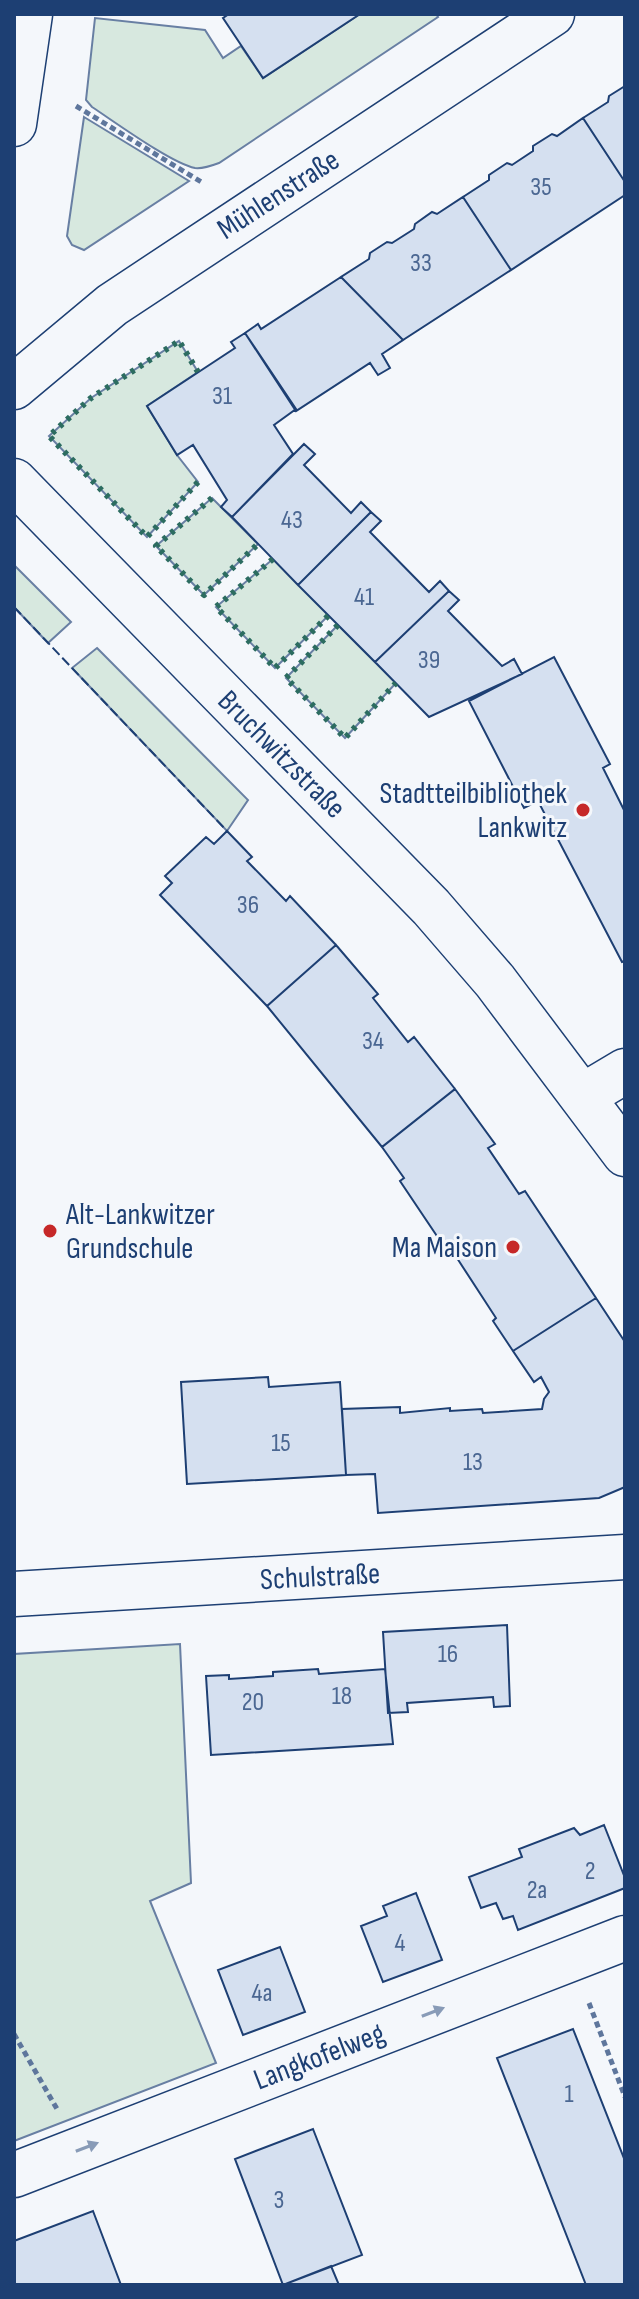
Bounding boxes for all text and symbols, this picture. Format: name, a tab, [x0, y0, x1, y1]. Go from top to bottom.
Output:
street label: Mühlenstraße	[211, 142, 346, 248]
house number: 35	[530, 172, 552, 203]
house number: 33	[410, 248, 432, 279]
house number: 31	[212, 381, 232, 412]
house number: 43	[281, 505, 303, 536]
house number: 41	[354, 582, 374, 613]
house number: 39	[418, 645, 440, 676]
street label: Bruchwitzstraße	[210, 683, 353, 826]
place label: Stadtteilbibliothek Lankwitz	[380, 776, 568, 846]
marker: Stadtteilbibliothek Lankwitz	[574, 801, 592, 819]
house number: 36	[237, 890, 259, 921]
house number: 34	[362, 1026, 384, 1057]
place label: Alt-Lankwitzer Grundschule	[65, 1197, 215, 1267]
marker: Alt-Lankwitzer Grundschule	[41, 1222, 59, 1240]
place label: Ma Maison	[392, 1230, 497, 1266]
marker: Ma Maison	[504, 1238, 522, 1256]
house number: 15	[271, 1428, 291, 1459]
house number: 13	[463, 1447, 483, 1478]
street label: Schulstraße	[259, 1556, 381, 1598]
house number: 16	[438, 1639, 458, 1670]
house number: 18	[332, 1681, 352, 1712]
house number: 20	[242, 1687, 264, 1718]
house number: 2	[585, 1856, 595, 1887]
house number: 2a	[527, 1875, 547, 1906]
house number: 4	[395, 1928, 406, 1959]
house number: 4a	[252, 1978, 272, 2009]
one-way arrow	[422, 2005, 446, 2018]
street label: Langkofelweg	[249, 2016, 390, 2098]
house number: 1	[564, 2079, 574, 2110]
one-way arrow	[75, 2140, 99, 2153]
house number: 3	[274, 2185, 284, 2216]

